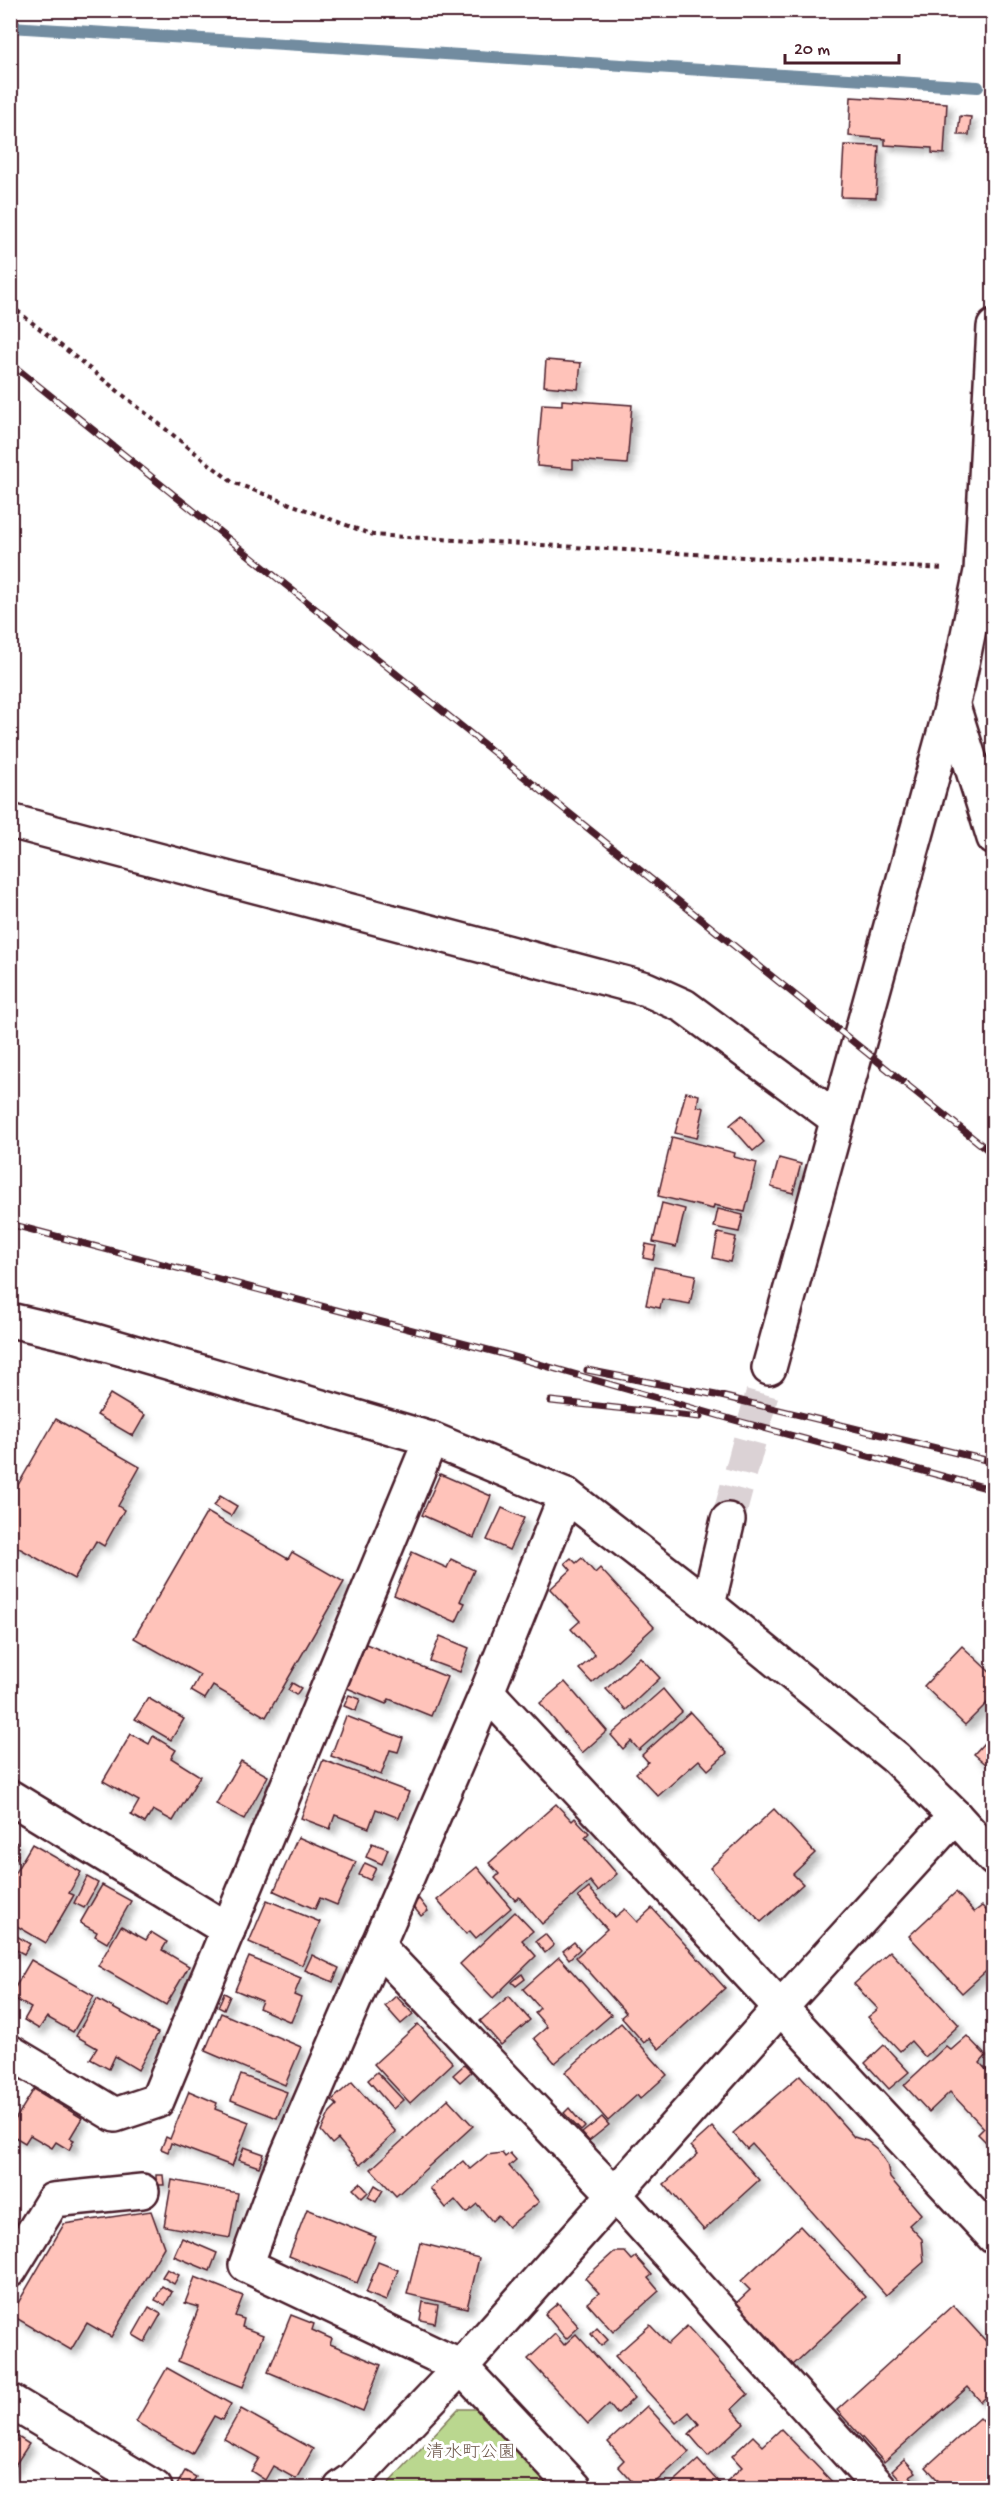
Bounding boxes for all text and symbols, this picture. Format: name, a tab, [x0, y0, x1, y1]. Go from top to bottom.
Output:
scale bar	[785, 27, 899, 65]
text: 20 m	[794, 40, 830, 61]
park label: 清水町公園	[426, 2442, 516, 2464]

